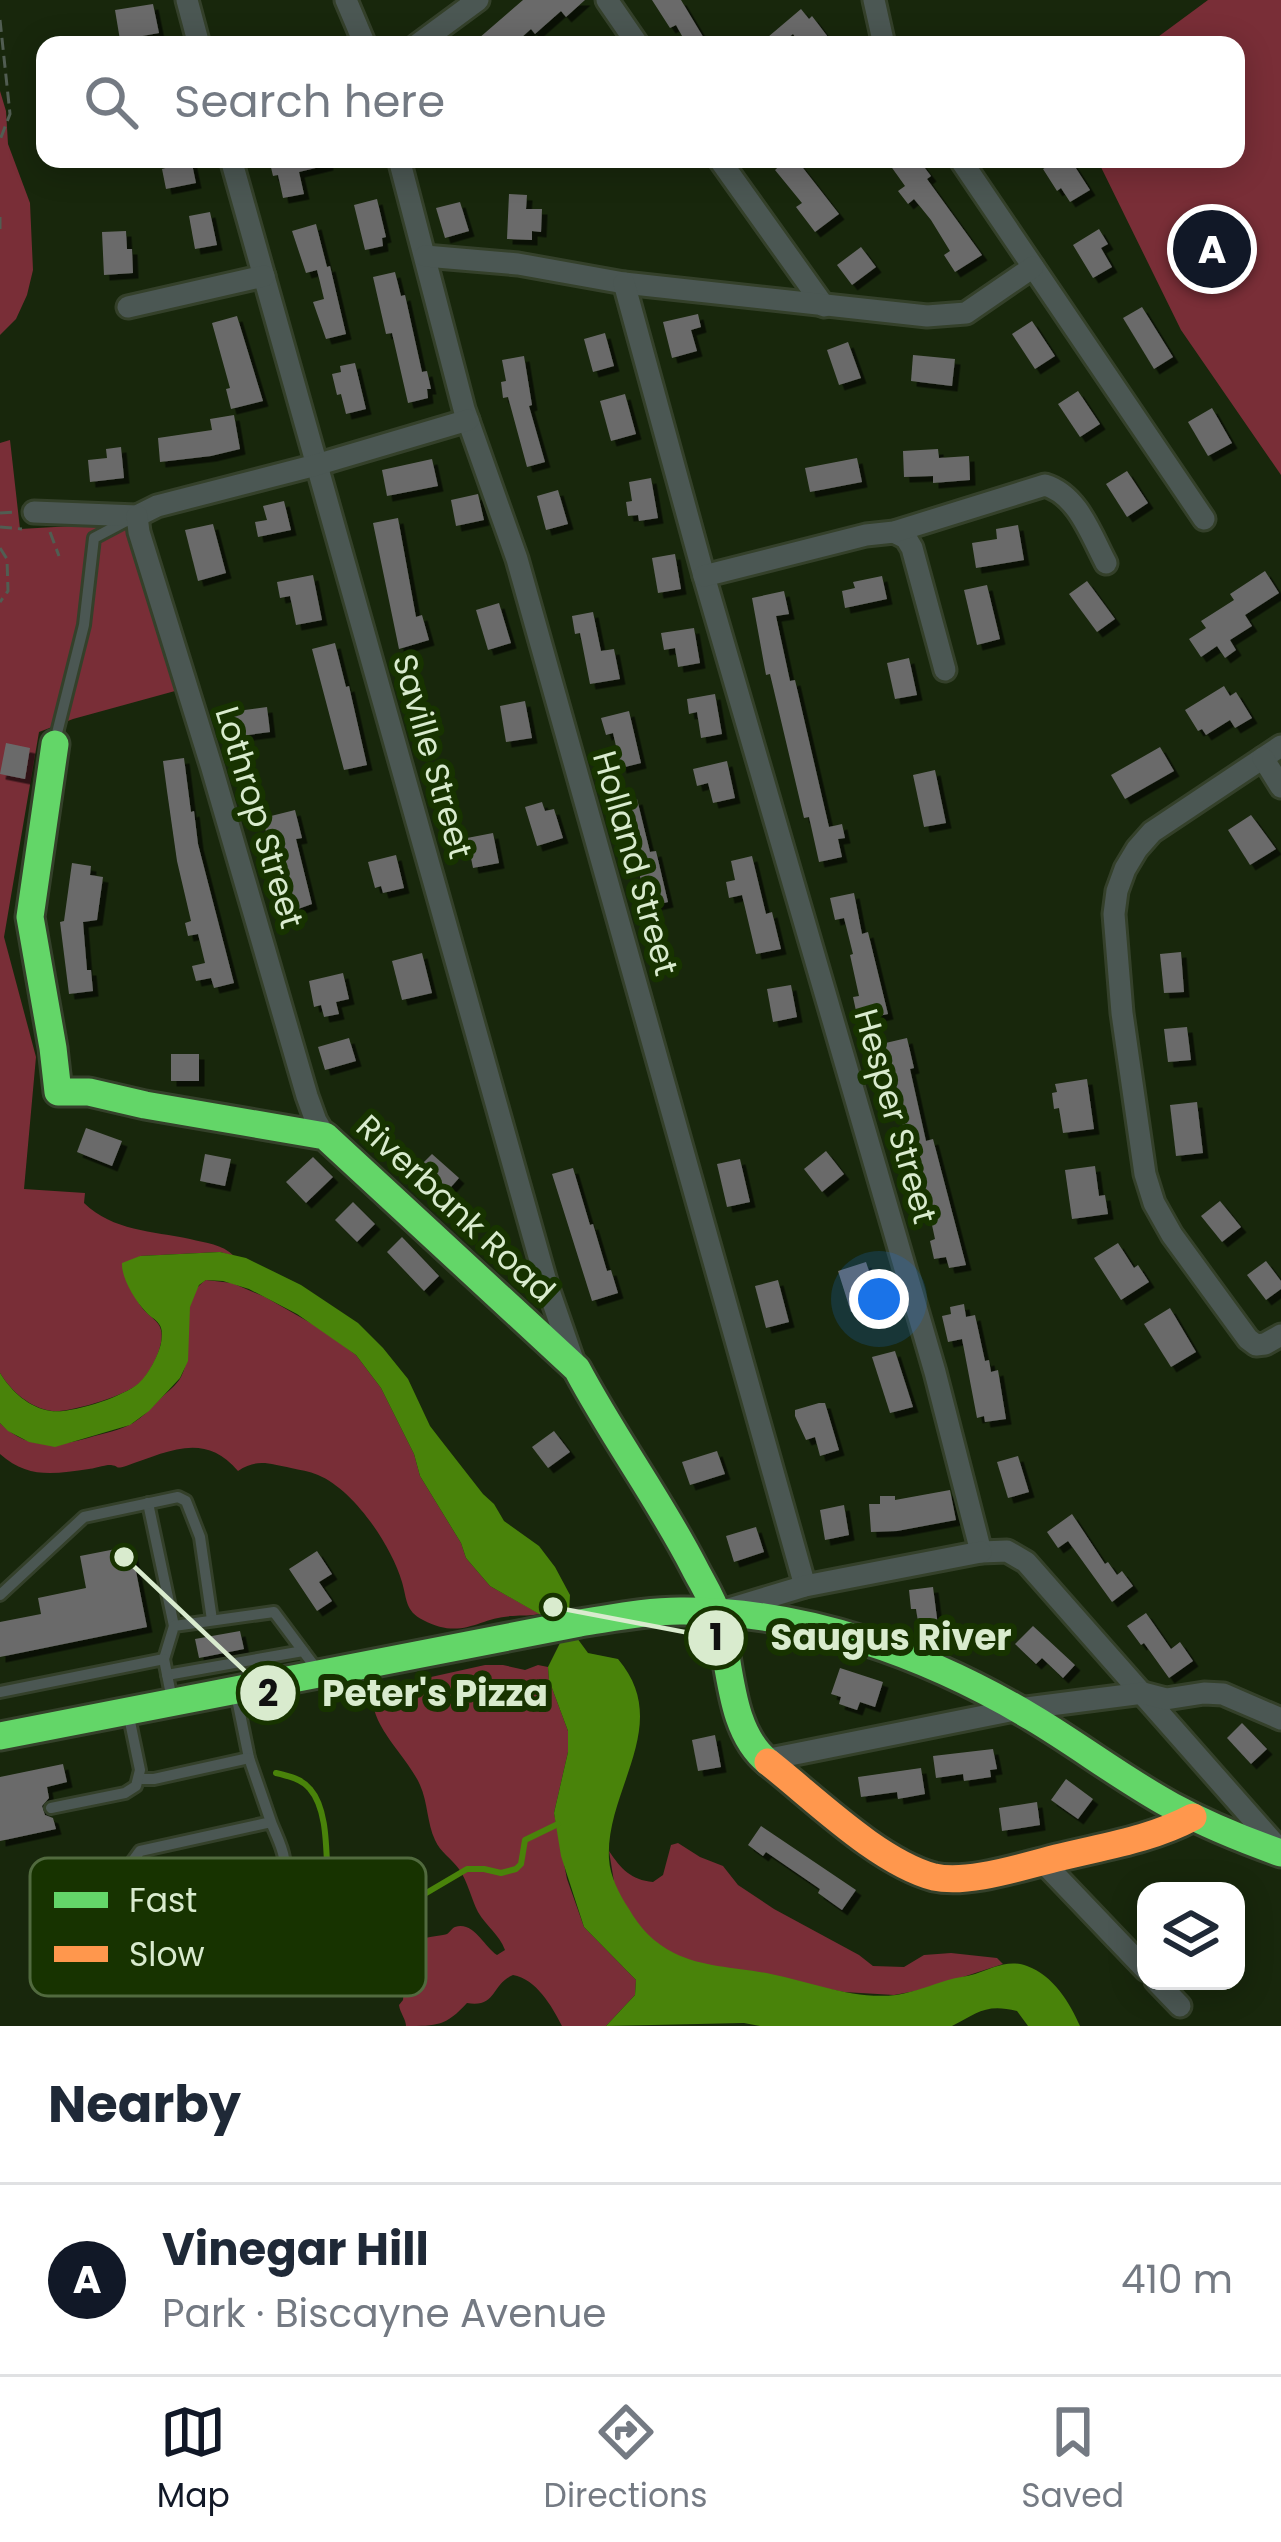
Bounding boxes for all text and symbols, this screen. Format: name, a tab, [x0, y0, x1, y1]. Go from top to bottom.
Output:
search box	[36, 36, 1245, 168]
icon: search	[78, 69, 144, 135]
text: Search here	[174, 70, 445, 133]
pin: A	[1173, 204, 1251, 294]
street label: Saville Street	[381, 649, 484, 864]
street label: Lothrop Street	[203, 700, 316, 934]
street label: Holland Street	[581, 745, 690, 981]
street label: Hesper Street	[842, 1003, 949, 1229]
street label: Riverbank Road	[346, 1104, 566, 1313]
your location	[849, 1269, 909, 1329]
callout: Saugus River	[686, 1602, 1036, 1674]
text: 1	[709, 1612, 723, 1663]
text: Saugus River	[770, 1612, 1012, 1663]
callout: Peter's Pizza	[238, 1657, 572, 1729]
text: 2	[258, 1668, 278, 1719]
text: Peter's Pizza	[322, 1668, 548, 1719]
legend	[30, 1858, 426, 1996]
text: Fast	[129, 1877, 197, 1924]
map controls	[1137, 1882, 1245, 1990]
button: layers	[1137, 1882, 1245, 1990]
text: Slow	[129, 1931, 205, 1978]
text: Nearby	[48, 2068, 241, 2140]
text: Vinegar Hill	[162, 2218, 429, 2281]
text: A	[73, 2252, 101, 2307]
text: 410 m	[1121, 2252, 1233, 2307]
text: Park · Biscayne Avenue	[162, 2286, 607, 2341]
tab: Map	[157, 2399, 230, 2521]
tab: Directions	[544, 2399, 707, 2521]
tab: Saved	[1021, 2399, 1124, 2521]

